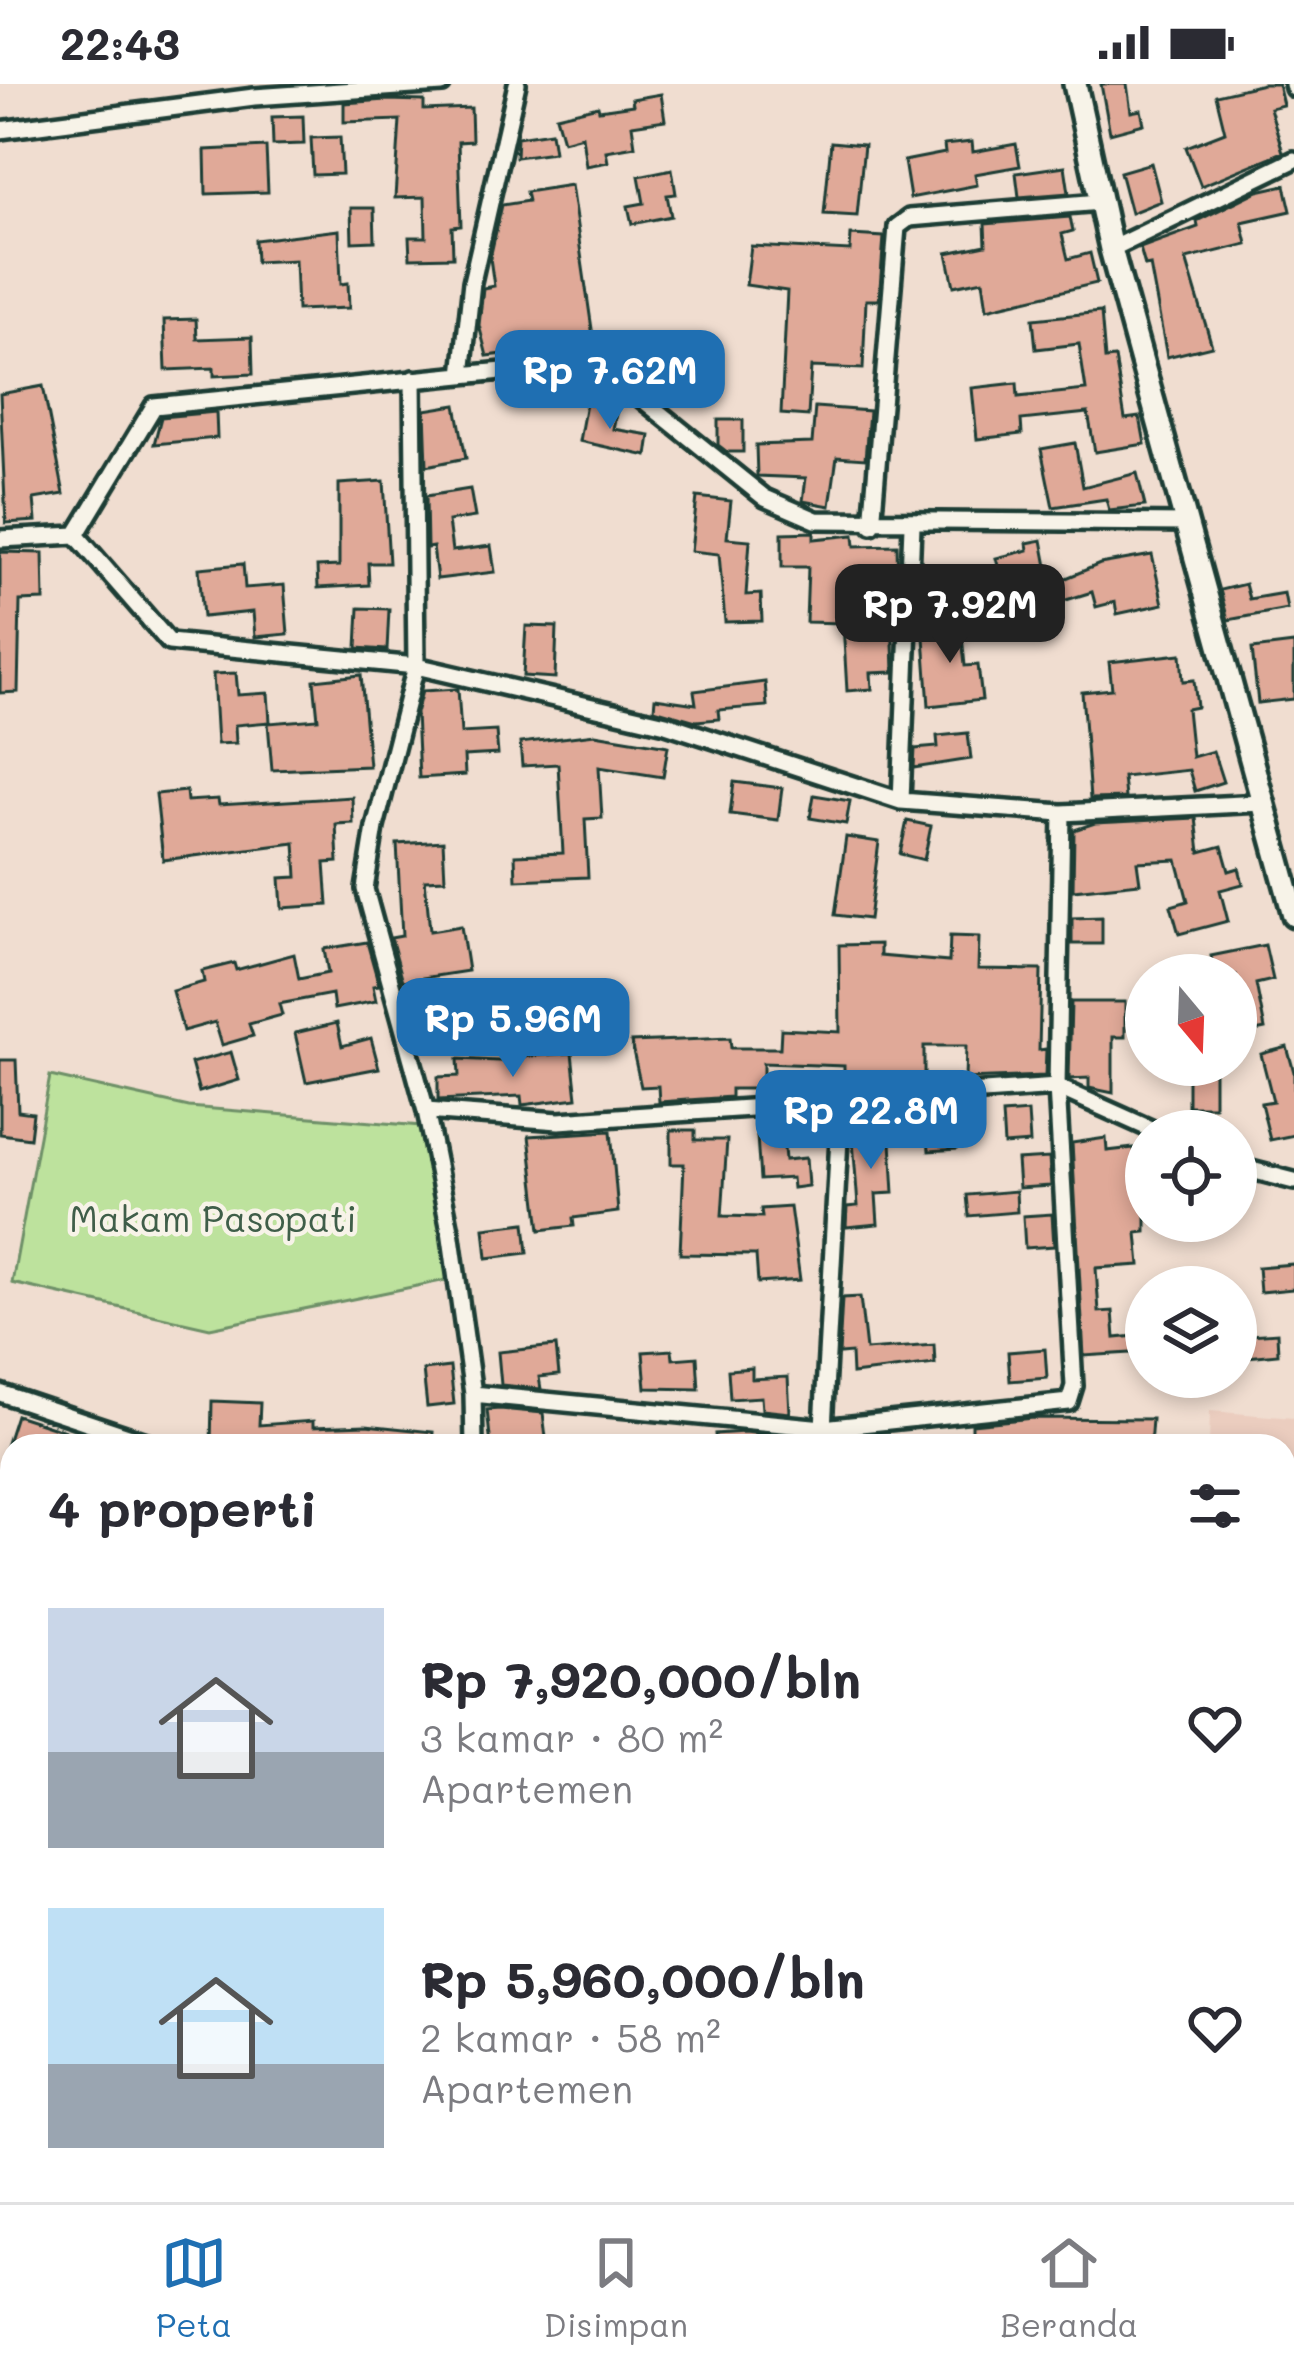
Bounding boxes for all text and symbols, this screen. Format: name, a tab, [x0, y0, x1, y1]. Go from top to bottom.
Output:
text: 22:43	[60, 13, 180, 71]
pin: Rp 7.62M	[486, 330, 734, 432]
text: Rp 7.62M	[522, 343, 698, 394]
pin: Rp 7.92M	[826, 564, 1074, 666]
text: Rp 7.92M	[862, 577, 1038, 628]
north arrow	[1125, 954, 1257, 1086]
map controls	[1125, 954, 1257, 1398]
pin: Rp 5.96M	[389, 978, 637, 1080]
text: Rp 5.96M	[424, 991, 602, 1042]
pin: Rp 22.8M	[747, 1070, 995, 1172]
text: Rp 22.8M	[783, 1083, 959, 1134]
button: locate	[1125, 1110, 1257, 1242]
park label: Makam Pasopati	[69, 1194, 357, 1241]
button: layers	[1125, 1266, 1257, 1398]
text: 4 properti	[48, 1473, 317, 1540]
icon: filters	[1182, 1473, 1248, 1539]
text: Rp 7,920,000/bln	[420, 1644, 861, 1711]
icon: home	[144, 1656, 288, 1800]
icon: heart	[1182, 1695, 1248, 1761]
text: 3 kamar · 80 m²	[420, 1711, 723, 1762]
text: Apartemen	[420, 1762, 633, 1813]
text: Rp 5,960,000/bln	[420, 1944, 865, 2011]
icon: home	[144, 1956, 288, 2100]
icon: heart	[1182, 1995, 1248, 2061]
text: 2 kamar · 58 m²	[420, 2011, 721, 2062]
text: Apartemen	[420, 2062, 633, 2113]
tab: Peta	[156, 2230, 232, 2345]
tab: Disimpan	[544, 2230, 688, 2345]
tab: Beranda	[1000, 2230, 1138, 2345]

